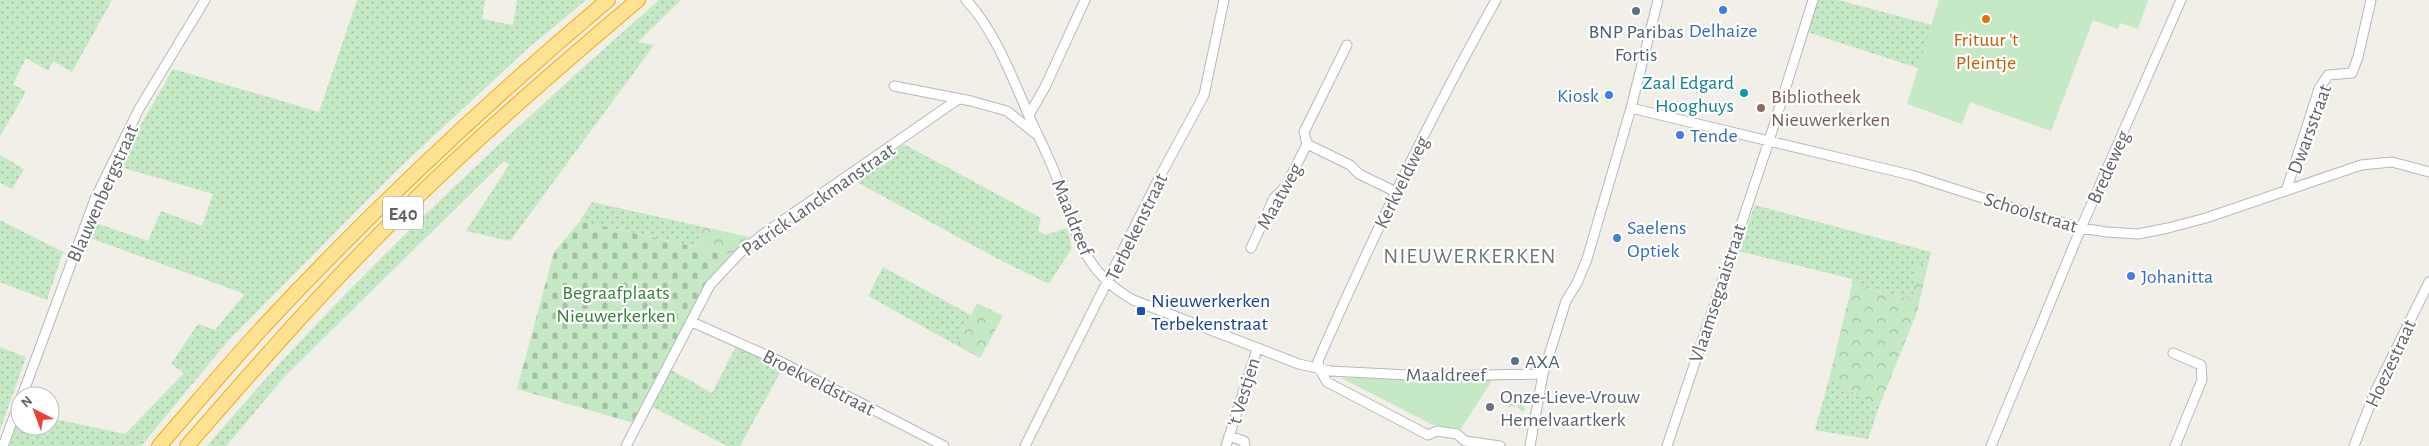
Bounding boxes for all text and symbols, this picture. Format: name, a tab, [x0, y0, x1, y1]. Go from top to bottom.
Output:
marker: Delhaize	[1717, 4, 1729, 16]
marker: BNP Paribas Fortis	[1630, 5, 1642, 17]
marker: Frituur 't Pleintje	[1980, 13, 1992, 25]
place label: Delhaize	[1689, 21, 1757, 41]
place label: BNP Paribas Fortis	[1588, 22, 1684, 65]
place label: Frituur 't Pleintje	[1954, 30, 2019, 73]
place label: Zaal Edgard Hooghuys	[1642, 73, 1734, 116]
street label: Dwarsstraat	[2284, 81, 2336, 177]
place label: Kiosk	[1557, 86, 1599, 106]
marker: Zaal Edgard Hooghuys	[1738, 87, 1750, 99]
place label: Bibliotheek Nieuwerkerken	[1771, 87, 1890, 130]
marker: Kiosk	[1603, 89, 1615, 101]
marker: Bibliotheek Nieuwerkerken	[1755, 102, 1767, 114]
street label: Blauwenbergstraat	[64, 121, 142, 265]
place label: Tende	[1690, 126, 1738, 146]
street label: Bredeweg	[2084, 128, 2134, 207]
marker: Tende	[1674, 129, 1686, 141]
street label: Kerkveldweg	[1371, 133, 1433, 232]
street label: Patrick Lanckmanstraat	[738, 139, 899, 260]
street label: Maatweg	[1254, 160, 1306, 233]
street label: Terbekenstraat	[1102, 170, 1172, 284]
street label: Maaldreef	[1048, 176, 1097, 259]
street label: Schoolstraat	[1982, 189, 2080, 237]
road number: E40	[383, 197, 423, 230]
place label: Saelens Optiek	[1627, 218, 1686, 261]
street label: Vlaamsegaaistraat	[1686, 221, 1750, 365]
marker: Saelens Optiek	[1611, 232, 1623, 244]
district label: NIEUWERKERKEN	[1383, 245, 1557, 267]
place label: Johanitta	[2141, 267, 2213, 287]
marker: Johanitta	[2125, 270, 2137, 282]
park label: Begraafplaats Nieuwerkerken	[556, 283, 676, 326]
place label: Nieuwerkerken Terbekenstraat	[1151, 291, 1270, 334]
marker: Nieuwerkerken Terbekenstraat	[1135, 305, 1147, 317]
street label: Hoezestraat	[2362, 316, 2420, 410]
street label: Broekveldstraat	[759, 346, 878, 420]
place label: AXA	[1525, 352, 1560, 372]
street label: 't Vestjen	[1224, 355, 1264, 429]
marker: AXA	[1509, 355, 1521, 367]
street label: Maaldreef	[1406, 365, 1487, 385]
north arrow	[10, 386, 60, 436]
place label: Onze-Lieve-Vrouw Hemelvaartkerk	[1500, 387, 1641, 430]
text: N	[19, 394, 35, 411]
marker: Onze-Lieve-Vrouw Hemelvaartkerk	[1484, 401, 1496, 413]

